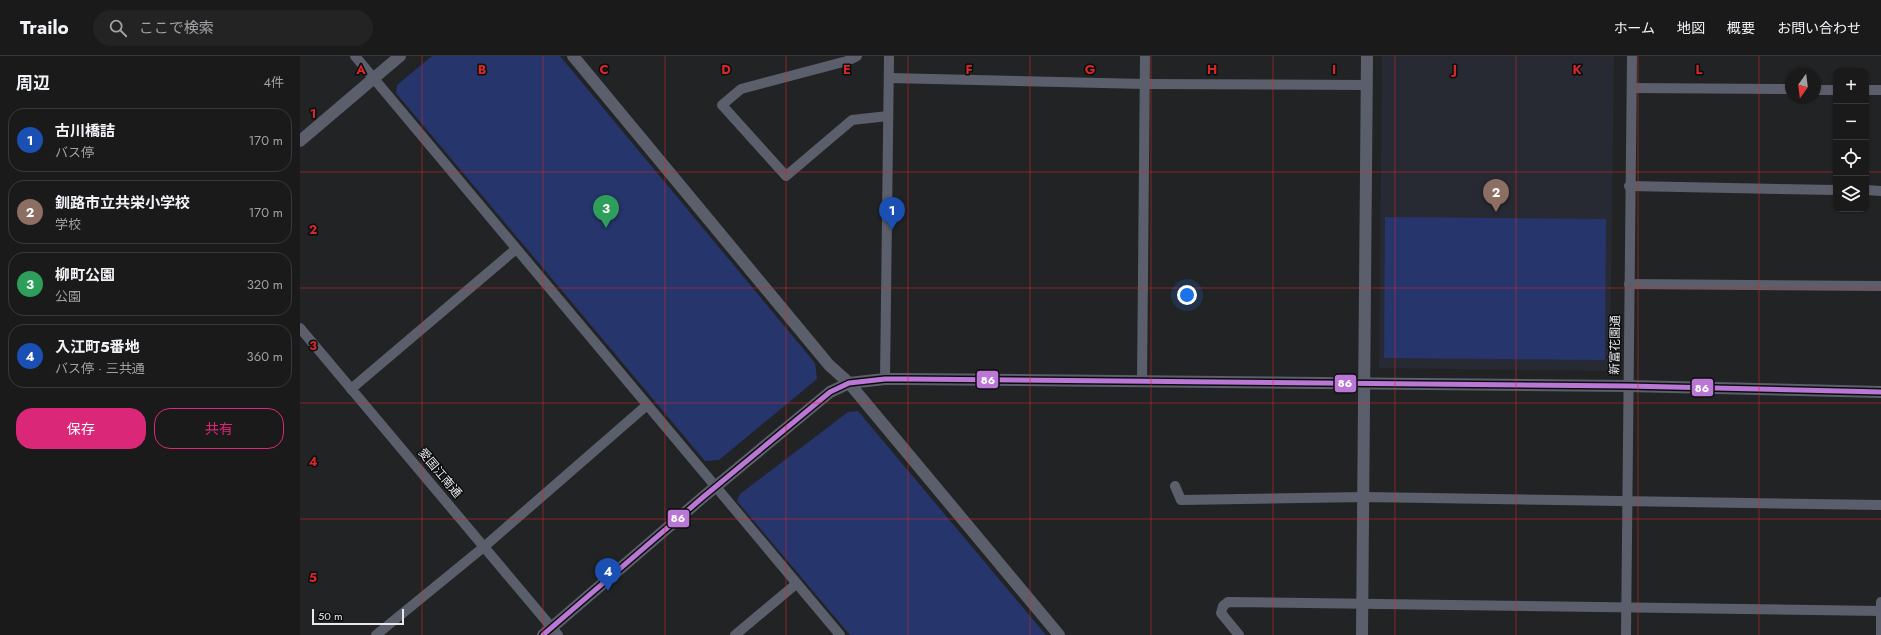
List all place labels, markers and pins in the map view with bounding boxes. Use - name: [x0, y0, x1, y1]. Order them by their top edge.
- pin: 2: [1483, 179, 1509, 212]
- pin: 3: [593, 195, 619, 228]
- pin: 1: [879, 197, 905, 230]
- pin: 4: [595, 558, 621, 591]

